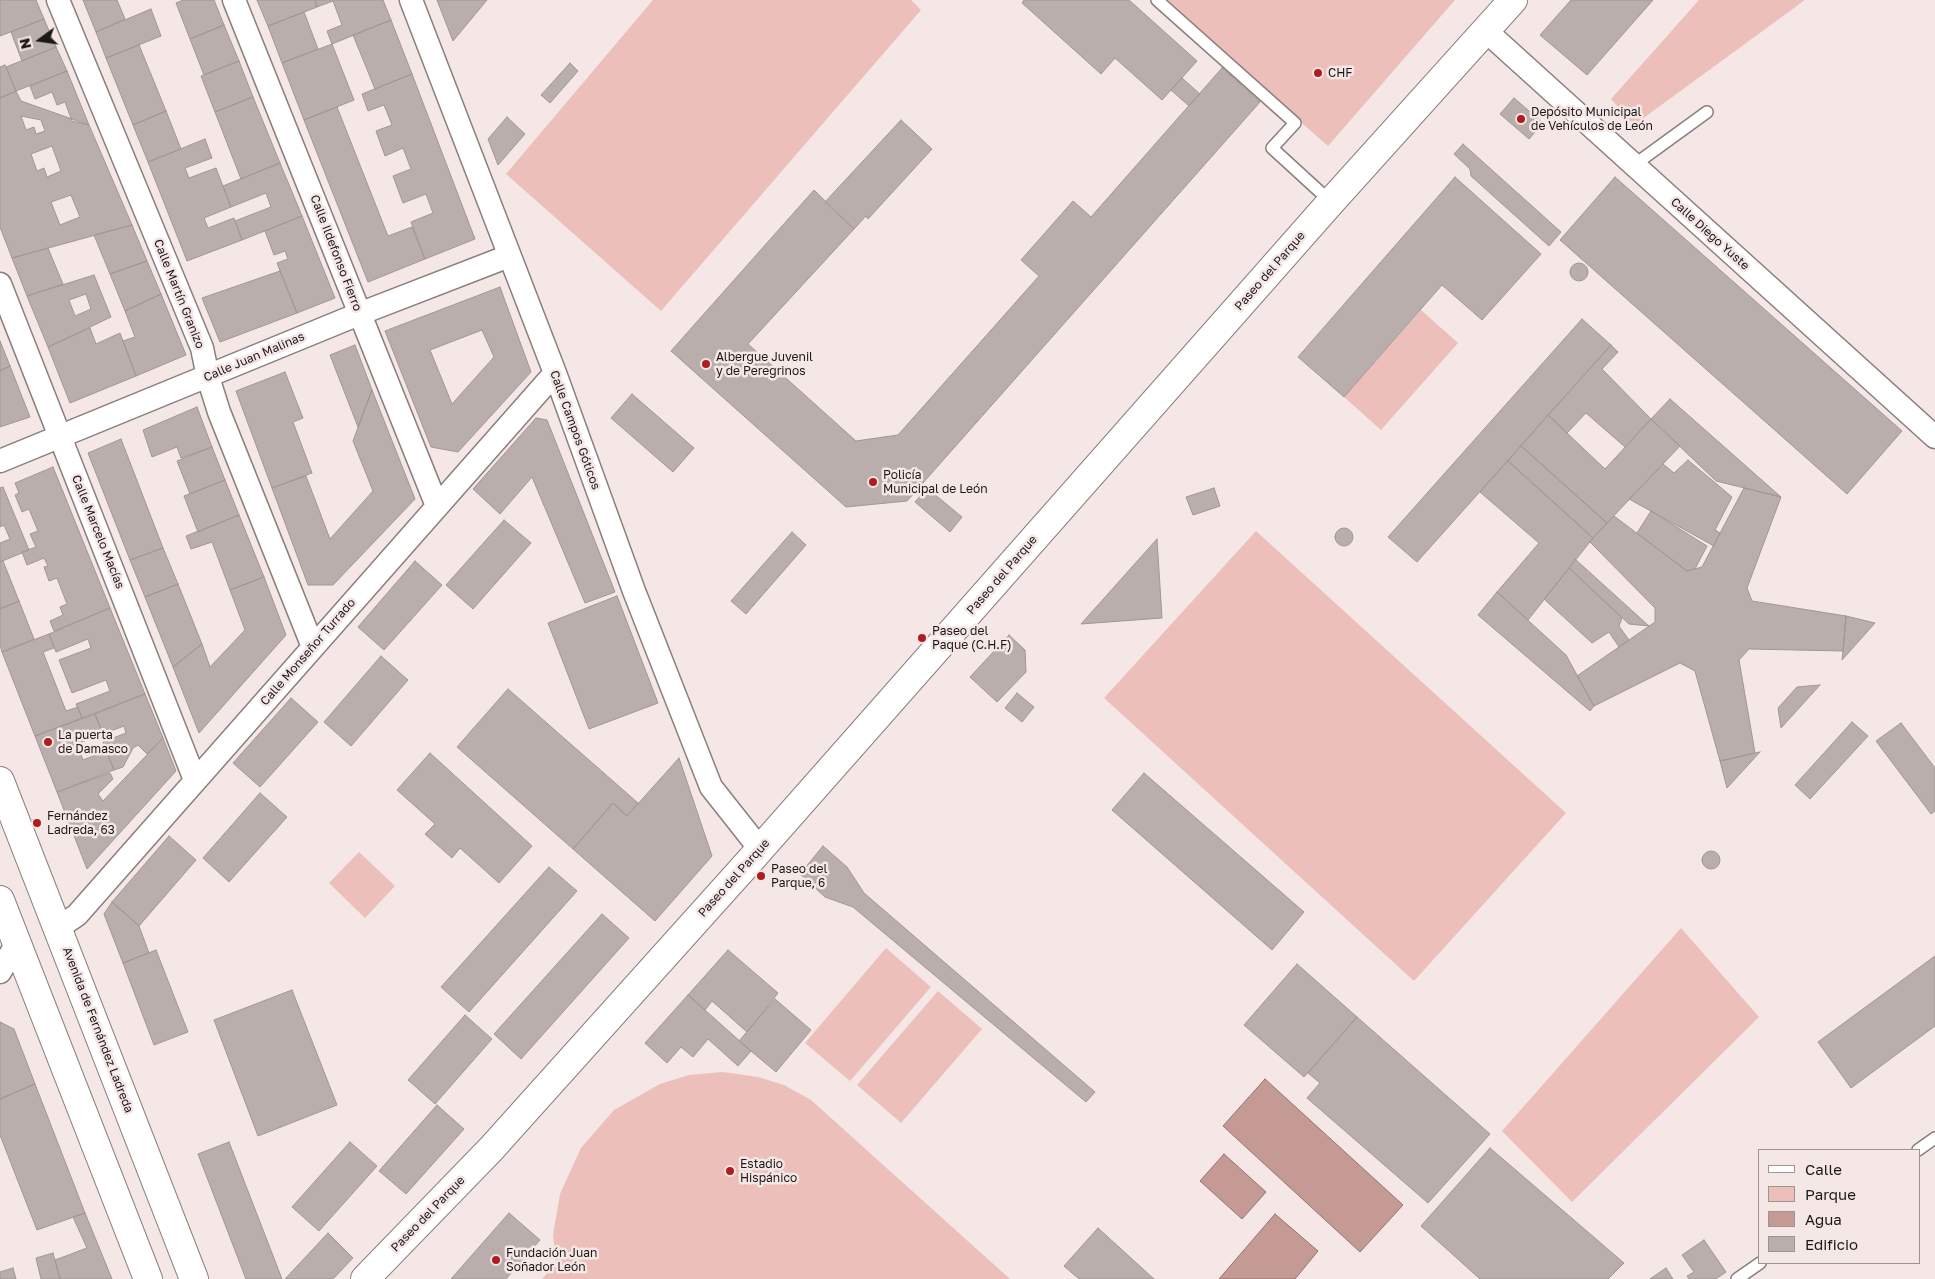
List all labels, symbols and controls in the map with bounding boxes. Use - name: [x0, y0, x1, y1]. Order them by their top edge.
- north arrow: [15, 15, 65, 65]
- text: N: [15, 37, 34, 51]
- place label: CHF: [1328, 66, 1352, 80]
- marker: CHF: [1312, 67, 1324, 79]
- place label: Depósito Municipal de Vehículos de León: [1531, 105, 1653, 133]
- marker: Depósito Municipal de Vehículos de León: [1515, 113, 1527, 125]
- street label: Calle Ildefonso Fierro: [307, 193, 365, 313]
- street label: Calle Diego Yuste: [1668, 195, 1752, 273]
- street label: Paseo del Parque: [1232, 229, 1308, 313]
- street label: Calle Martín Granizo: [150, 237, 208, 351]
- street label: Calle Juan Malinas: [201, 329, 307, 385]
- place label: Albergue Juvenil y de Peregrinos: [716, 350, 813, 378]
- marker: Albergue Juvenil y de Peregrinos: [700, 358, 712, 370]
- street label: Calle Campos Góticos: [547, 368, 603, 492]
- place label: Policía Municipal de León: [883, 468, 988, 496]
- street label: Calle Marcelo Macías: [69, 473, 127, 591]
- marker: Policía Municipal de León: [867, 476, 879, 488]
- street label: Paseo del Parque: [964, 533, 1040, 617]
- street label: Calle Monseñor Turrado: [258, 596, 358, 708]
- place label: Paseo del Paque (C.H.F): [932, 624, 1012, 652]
- marker: Paseo del Paque (C.H.F): [916, 632, 928, 644]
- place label: La puerta de Damasco: [58, 728, 128, 756]
- marker: La puerta de Damasco: [42, 736, 54, 748]
- place label: Fernández Ladreda, 63: [47, 809, 115, 837]
- marker: Fernández Ladreda, 63: [31, 817, 43, 829]
- street label: Paseo del Parque: [695, 836, 773, 920]
- place label: Paseo del Parque, 6: [771, 862, 827, 890]
- marker: Paseo del Parque, 6: [755, 870, 767, 882]
- street label: Avenida de Fernández Ladreda: [60, 945, 136, 1115]
- legend: [1758, 1149, 1920, 1264]
- place label: Estadio Hispánico: [740, 1157, 797, 1185]
- text: Calle: [1805, 1160, 1842, 1178]
- marker: Estadio Hispánico: [724, 1165, 736, 1177]
- street label: Paseo del Parque: [388, 1173, 468, 1255]
- text: Parque: [1805, 1185, 1856, 1203]
- text: Agua: [1805, 1210, 1842, 1228]
- text: Edificio: [1805, 1235, 1858, 1253]
- place label: Fundación Juan Soñador León: [506, 1246, 597, 1274]
- marker: Fundación Juan Soñador León: [490, 1254, 502, 1266]

